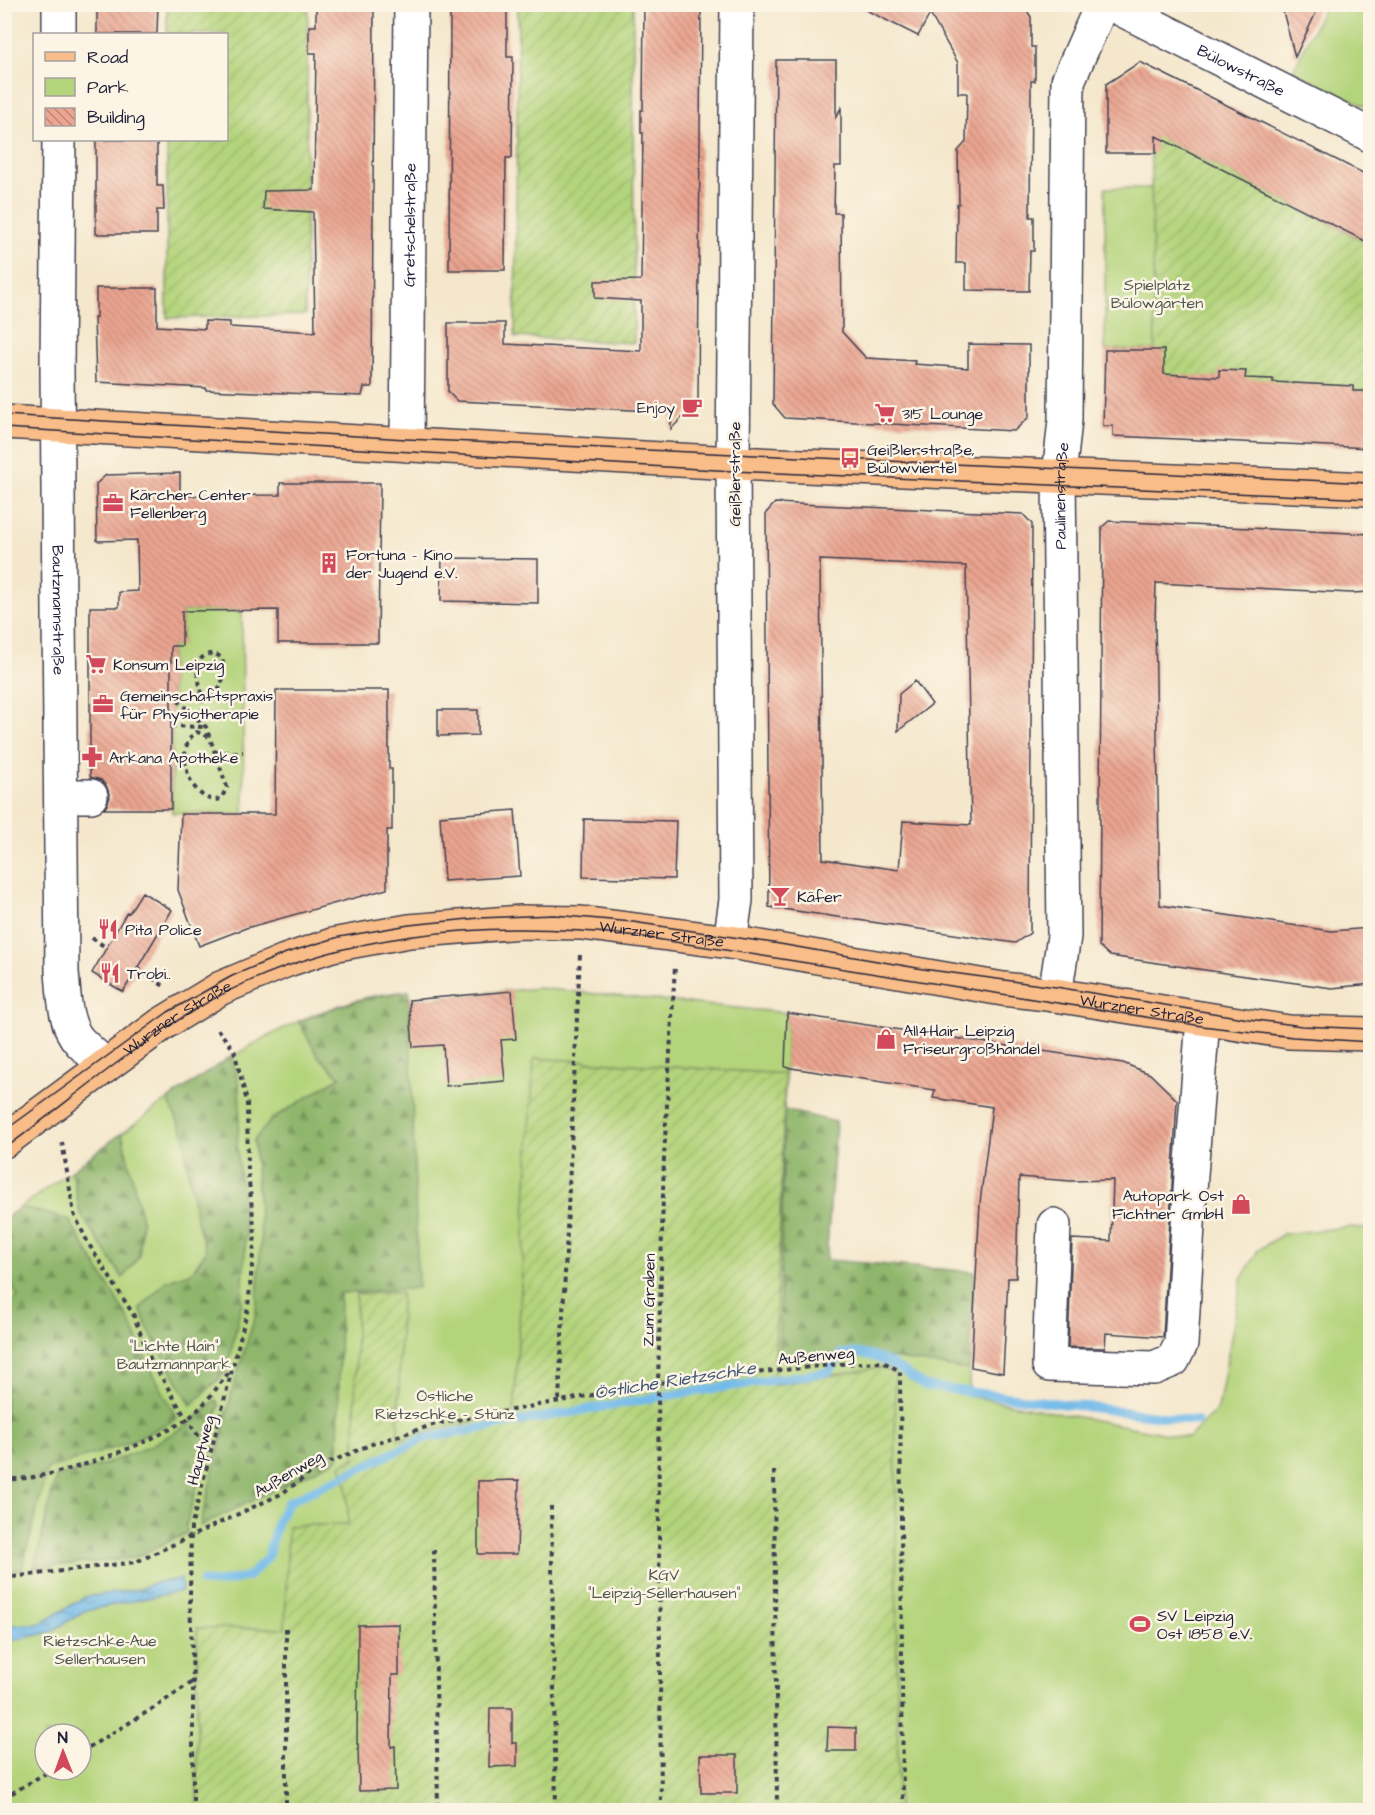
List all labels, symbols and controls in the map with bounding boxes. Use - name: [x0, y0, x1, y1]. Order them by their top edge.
- legend: [33, 33, 228, 141]
- street label: Bülowstraße: [1193, 39, 1289, 102]
- text: Road: [87, 45, 128, 70]
- text: Park: [87, 75, 129, 100]
- text: Building: [87, 105, 145, 131]
- street label: Gretschelstraße: [398, 163, 422, 287]
- park label: Spielplatz Bülowgärten: [1111, 274, 1203, 315]
- cafe icon: Enjoy: [680, 395, 704, 419]
- place label: Enjoy: [637, 397, 675, 420]
- supermarket icon: 315 Lounge: [873, 401, 897, 425]
- place label: 315 Lounge: [902, 403, 983, 426]
- street label: Geißlerstraße: [724, 421, 746, 527]
- place label: Geißlerstraße, Bülowviertel: [867, 439, 975, 479]
- street label: Paulinenstraße: [1049, 441, 1075, 550]
- bus stop icon: Geißlerstraße, Bülowviertel: [838, 446, 862, 470]
- place label: Kärcher Center Fellenberg: [130, 484, 251, 525]
- office icon: Kärcher Center Fellenberg: [101, 491, 125, 515]
- place label: Fortuna - Kino der Jugend e.V.: [346, 544, 457, 585]
- street label: Bautzmannstraße: [46, 545, 70, 675]
- building icon: Fortuna - Kino der Jugend e.V.: [317, 551, 341, 575]
- supermarket icon: Konsum Leipzig: [84, 652, 108, 676]
- place label: Konsum Leipzig: [113, 654, 224, 677]
- place label: Gemeinschaftspraxis für Physiotherapie: [120, 685, 273, 726]
- office icon: Gemeinschaftspraxis für Physiotherapie: [91, 692, 115, 716]
- pharmacy icon: Arkana Apotheke: [80, 745, 104, 769]
- place label: Arkana Apotheke: [109, 747, 239, 769]
- bar icon: Käfer: [768, 884, 792, 908]
- place label: Käfer: [797, 886, 842, 908]
- street label: Wurzner Straße: [598, 915, 726, 953]
- restaurant icon: Pita Police: [96, 917, 120, 941]
- place label: Pita Police: [125, 919, 202, 941]
- restaurant icon: Trobi..: [98, 961, 122, 985]
- place label: Trobi..: [127, 963, 171, 985]
- street label: Wurzner Straße: [119, 975, 235, 1061]
- street label: Wurzner Straße: [1078, 989, 1206, 1030]
- place label: All4Hair Leipzig Friseurgroßhandel: [903, 1020, 1040, 1061]
- shop icon: All4Hair Leipzig Friseurgroßhandel: [874, 1027, 898, 1051]
- place label: Autopark Ost Fichtner GmbH: [1112, 1185, 1225, 1225]
- shop icon: Autopark Ost Fichtner GmbH: [1229, 1192, 1253, 1216]
- street label: Zum Graben: [637, 1253, 661, 1347]
- park label: "Lichte Hain" Bautzmannpark: [117, 1335, 231, 1375]
- street label: Außenweg: [777, 1342, 855, 1371]
- water label: Östliche Rietzschke: [593, 1355, 759, 1406]
- park label: Östliche Rietzschke - Stünz: [375, 1385, 515, 1425]
- street label: Hauptweg: [182, 1413, 221, 1488]
- street label: Außenweg: [250, 1445, 328, 1503]
- park label: KGV "Leipzig-Sellerhausen": [588, 1564, 740, 1605]
- place label: SV Leipzig Ost 1858 e.V.: [1157, 1605, 1252, 1645]
- sports icon: SV Leipzig Ost 1858 e.V.: [1128, 1612, 1152, 1636]
- park label: Rietzschke-Aue Sellerhausen: [43, 1630, 157, 1670]
- north arrow: [33, 1722, 93, 1782]
- text: N: [58, 1727, 68, 1749]

